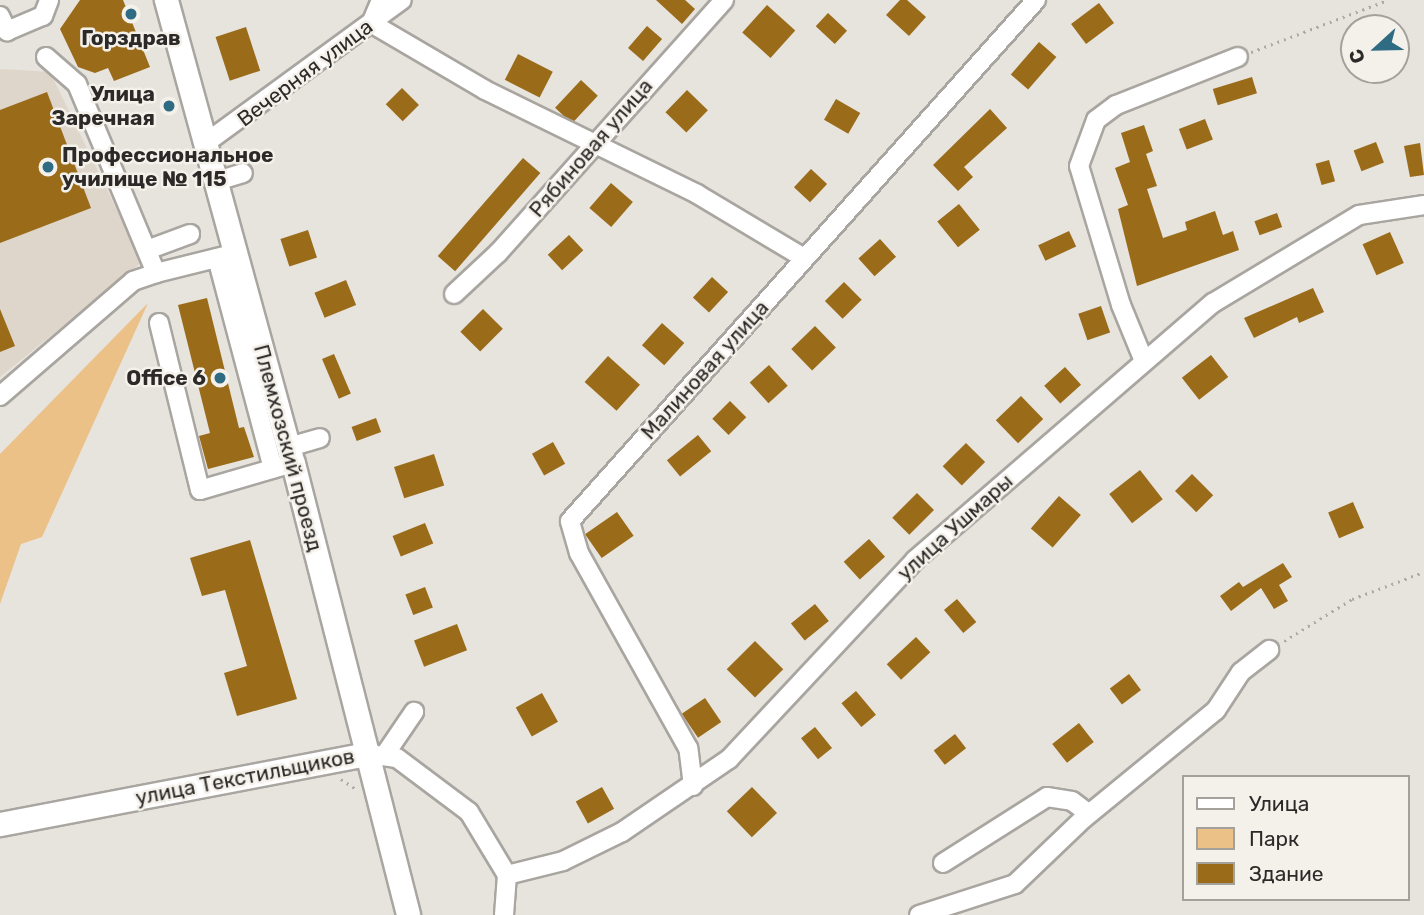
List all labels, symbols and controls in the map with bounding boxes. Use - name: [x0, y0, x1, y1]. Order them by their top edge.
- marker: Горздрав: [123, 6, 139, 22]
- street label: Вечерняя улица: [232, 14, 378, 132]
- north arrow: [1340, 14, 1410, 84]
- place label: Горздрав: [81, 25, 181, 51]
- text: С: [1344, 46, 1370, 67]
- street label: Рябиновая улица: [524, 74, 658, 222]
- place label: Улица Заречная: [52, 81, 155, 131]
- marker: Улица Заречная: [161, 98, 177, 114]
- place label: Профессиональное училище № 115: [62, 142, 274, 192]
- marker: Профессиональное училище № 115: [40, 159, 56, 175]
- street label: Малиновая улица: [636, 295, 774, 445]
- street label: Племхозский проезд: [248, 342, 328, 554]
- place label: Office 6: [126, 365, 206, 391]
- marker: Office 6: [212, 370, 228, 386]
- street label: улица Ушмары: [892, 468, 1018, 586]
- street label: улица Текстильщиков: [133, 743, 357, 811]
- legend: [1182, 775, 1410, 901]
- text: Улица: [1249, 791, 1309, 816]
- text: Парк: [1249, 826, 1299, 851]
- text: Здание: [1249, 861, 1324, 886]

